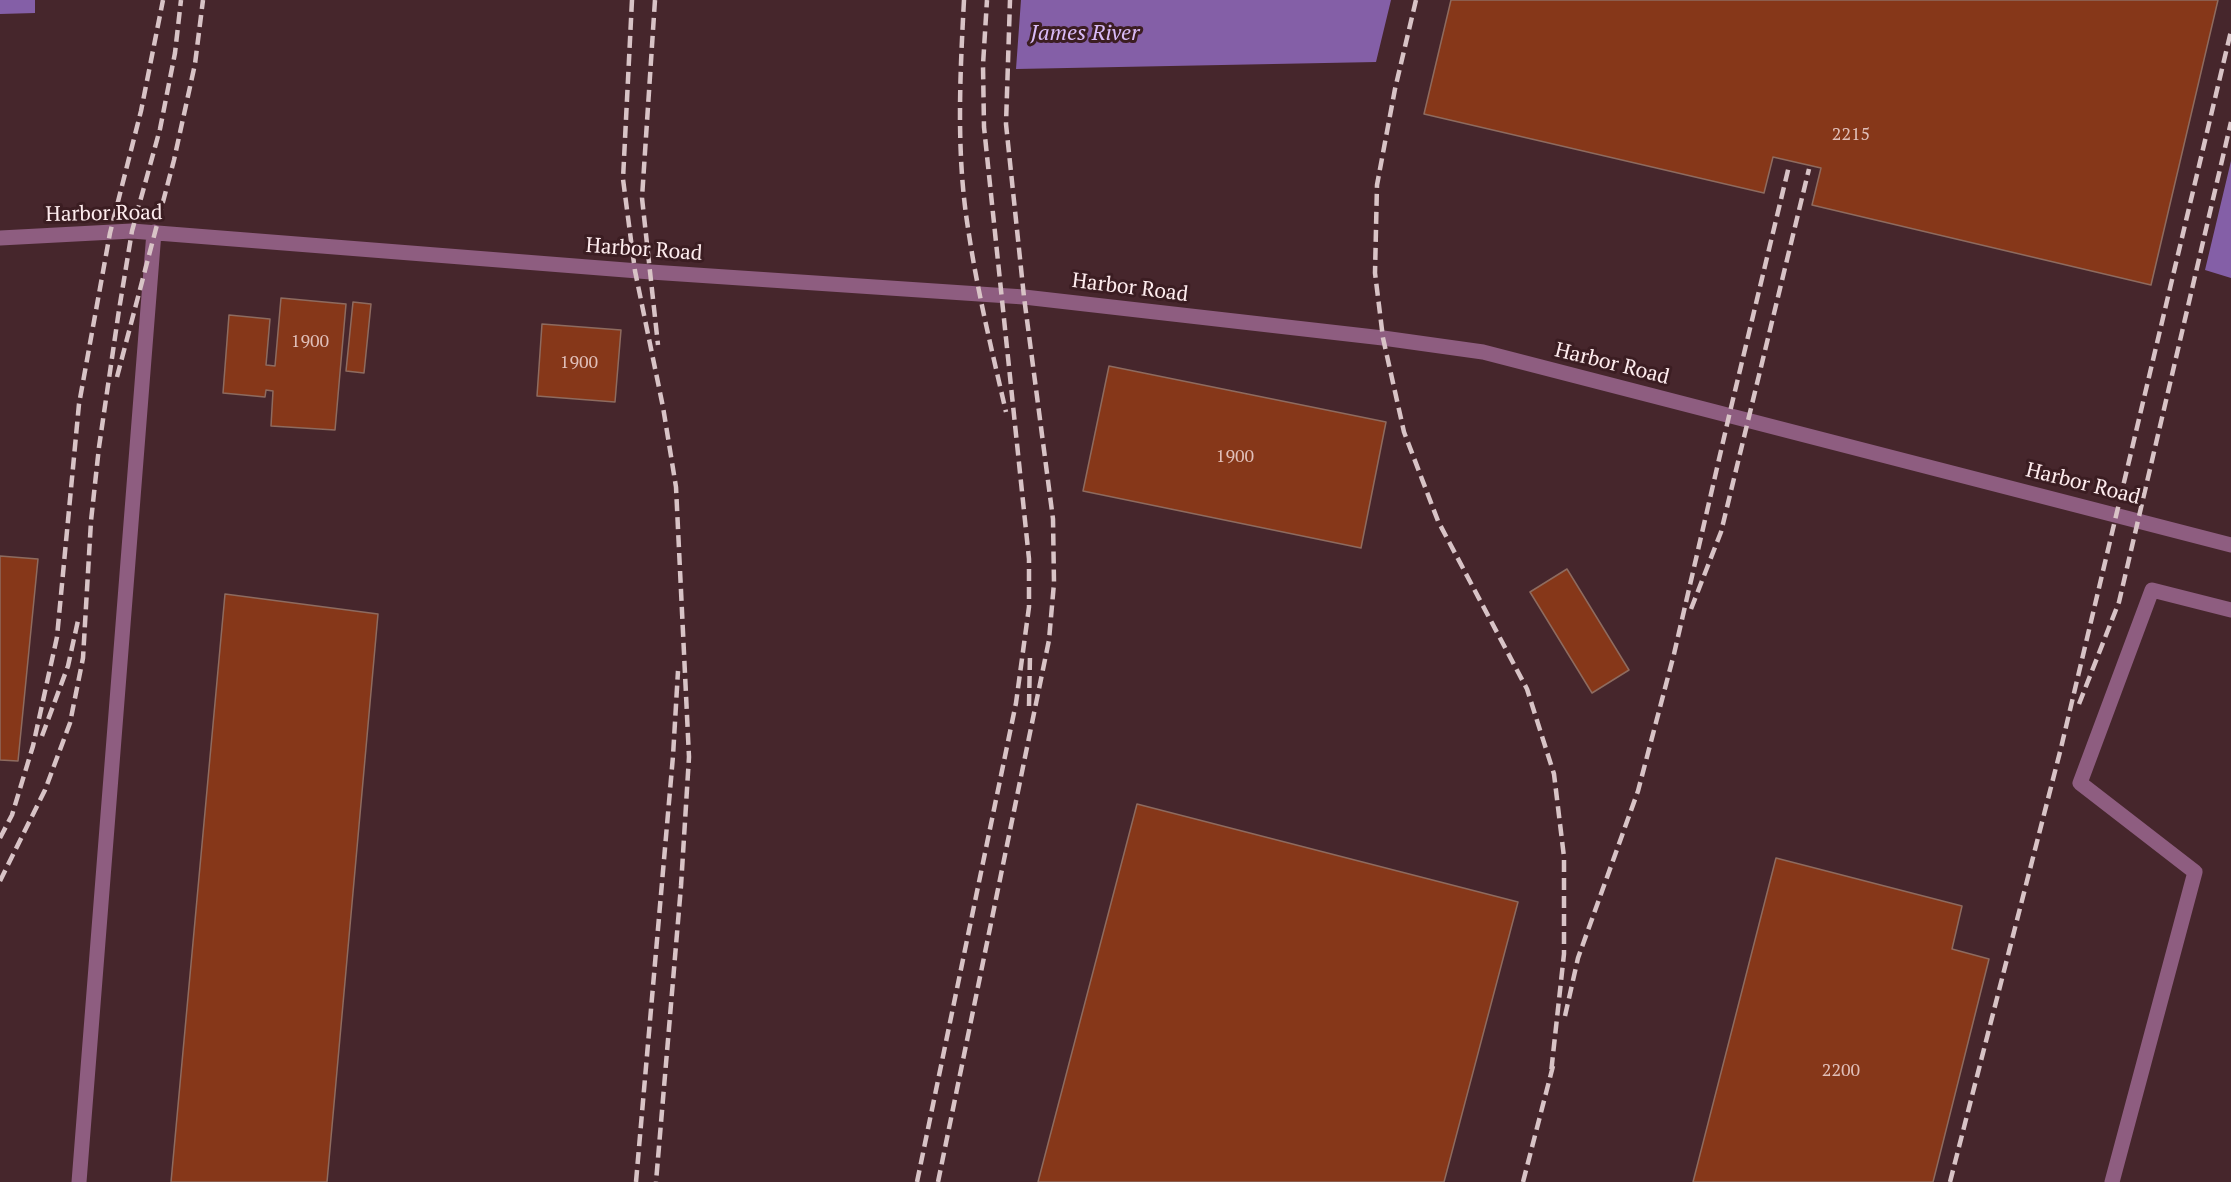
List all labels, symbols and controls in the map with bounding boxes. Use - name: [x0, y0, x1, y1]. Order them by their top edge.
- water label: James River: [1030, 21, 1140, 47]
- house number: 2215: [1832, 124, 1870, 146]
- street label: Harbor Road: [45, 200, 163, 228]
- street label: Harbor Road: [585, 233, 703, 267]
- street label: Harbor Road: [1070, 268, 1190, 308]
- house number: 1900: [291, 331, 329, 353]
- street label: Harbor Road: [1552, 338, 1672, 390]
- house number: 1900: [560, 352, 598, 374]
- house number: 1900: [1216, 446, 1254, 468]
- street label: Harbor Road: [2023, 458, 2143, 510]
- house number: 2200: [1822, 1060, 1860, 1082]

